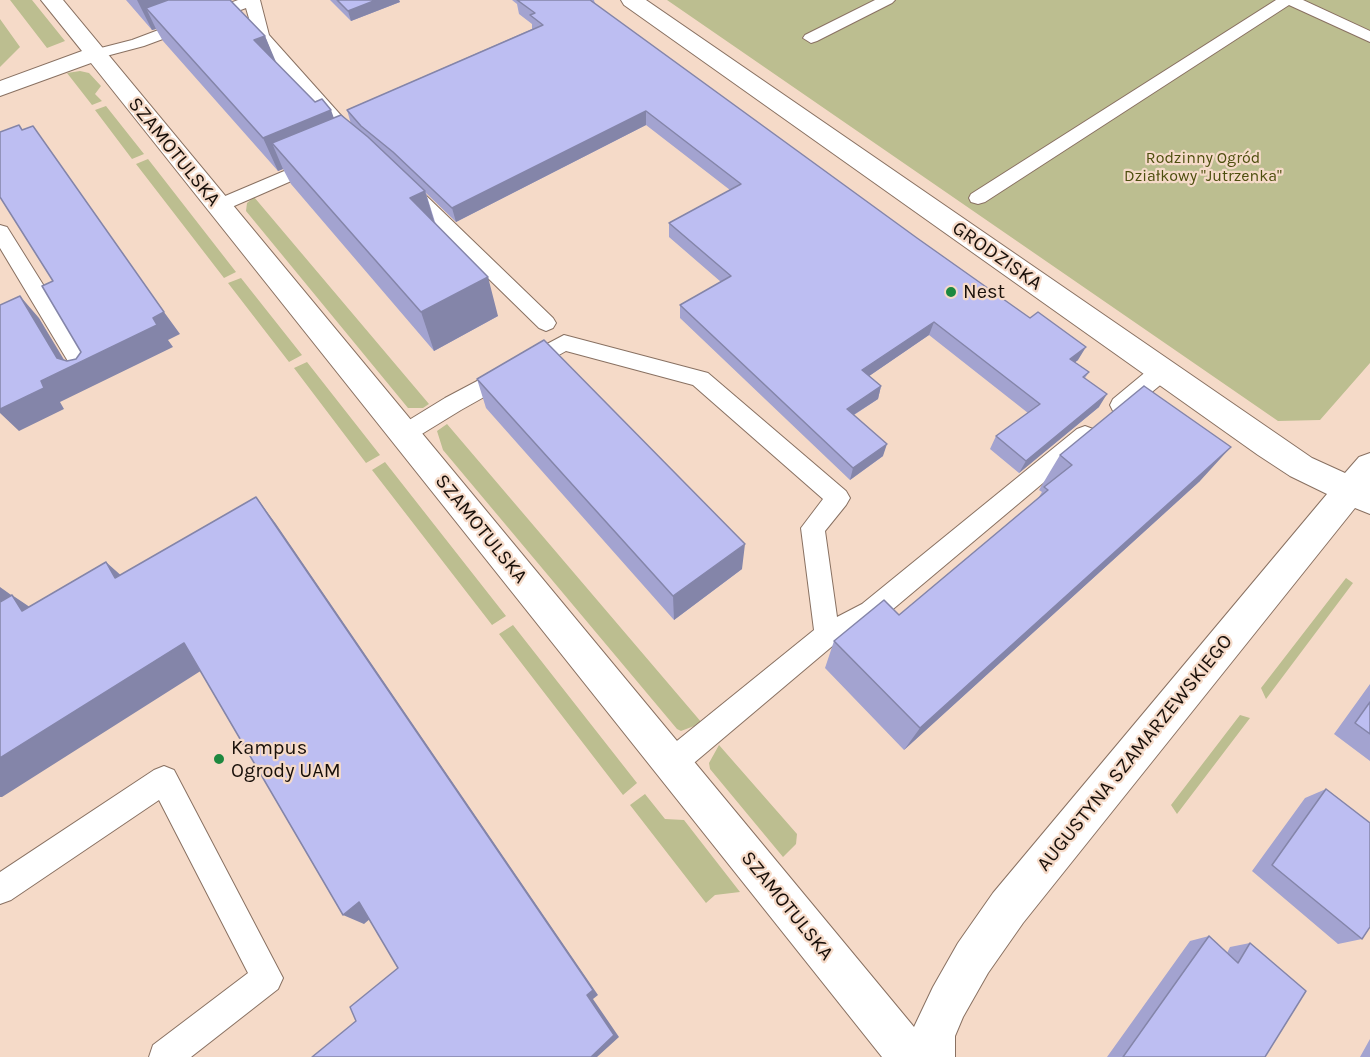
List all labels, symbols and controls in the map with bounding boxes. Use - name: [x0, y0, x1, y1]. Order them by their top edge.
- street label: SZAMOTULSKA: [123, 93, 225, 211]
- park label: Rodzinny Ogród Działkowy "Jutrzenka": [1124, 148, 1282, 186]
- street label: GRODZISKA: [947, 216, 1047, 296]
- place label: Nest: [963, 280, 1005, 304]
- marker: Nest: [944, 285, 958, 299]
- street label: SZAMOTULSKA: [430, 470, 532, 588]
- street label: AUGUSTYNA SZAMARZEWSKIEGO: [1032, 630, 1238, 876]
- place label: Kampus Ogrody UAM: [231, 736, 341, 783]
- marker: Kampus Ogrody UAM: [212, 752, 226, 766]
- street label: SZAMOTULSKA: [736, 847, 838, 965]

